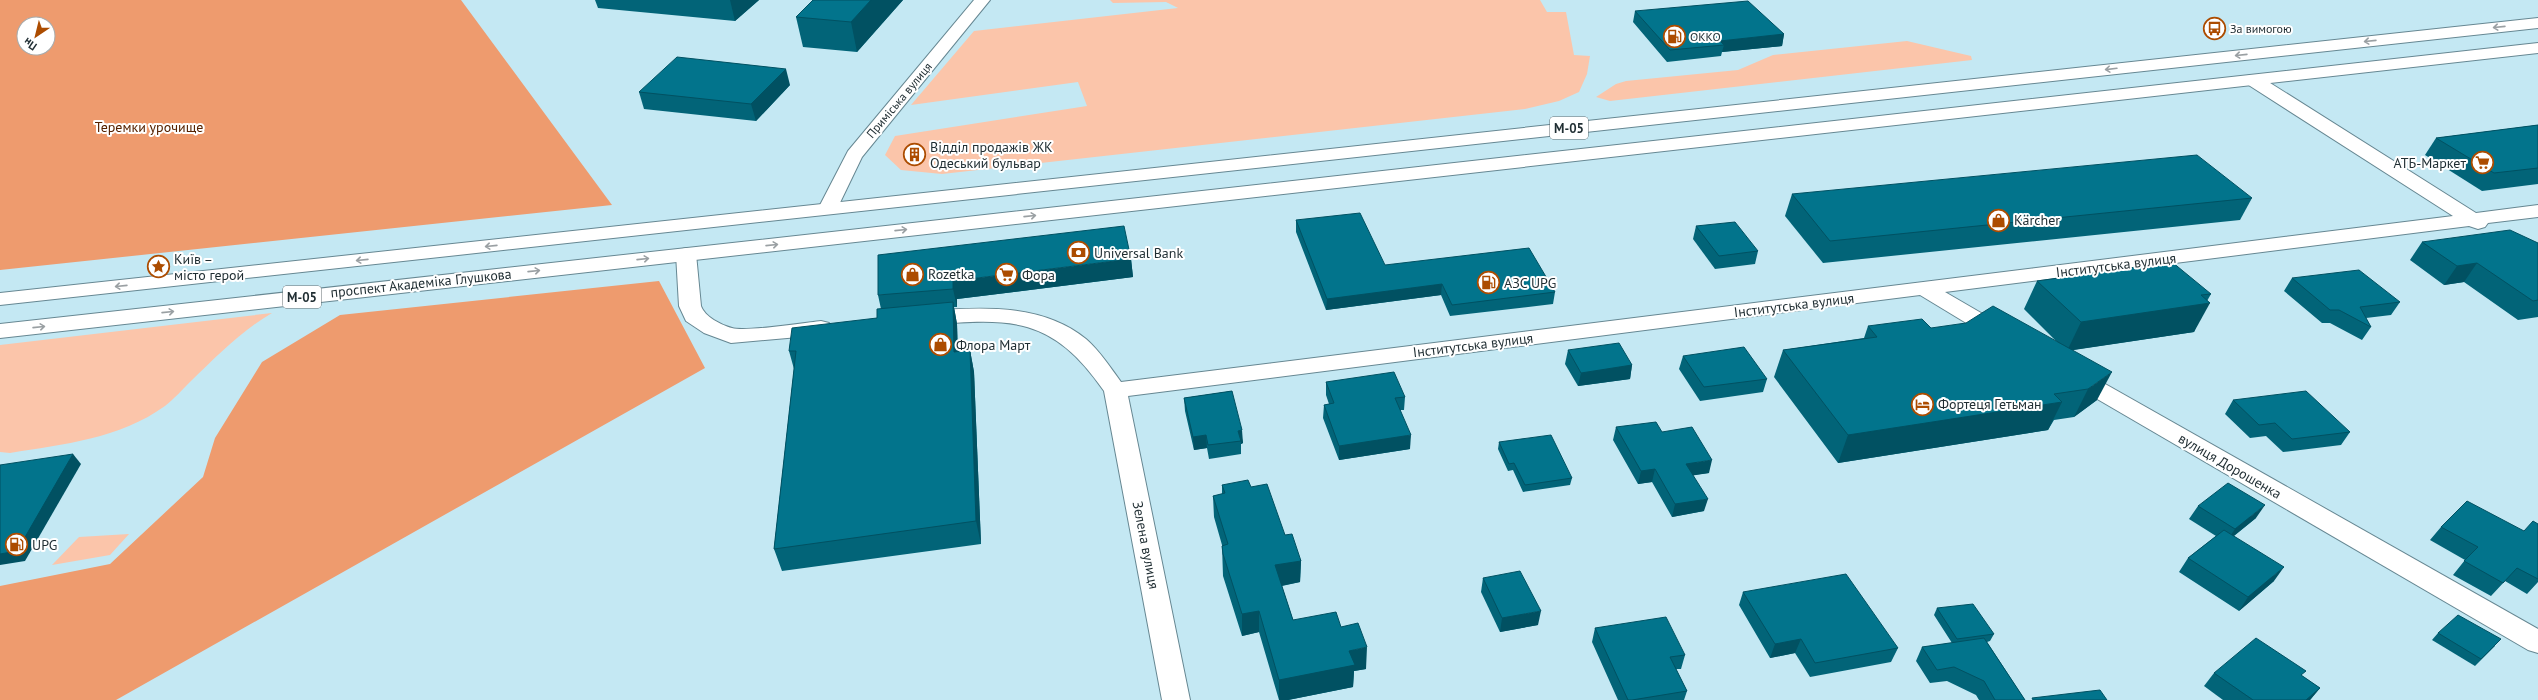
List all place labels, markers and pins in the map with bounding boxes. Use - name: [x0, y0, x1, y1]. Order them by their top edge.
- bus stop icon: За вимогою: [2202, 15, 2228, 41]
- place label: За вимогою: [2230, 21, 2292, 36]
- fuel station icon: ОККО: [1661, 23, 1687, 49]
- place label: ОККО: [1690, 29, 1721, 44]
- place label: Відділ продажів ЖК Одеський бульвар: [930, 138, 1053, 172]
- building icon: Відділ продажів ЖК Одеський бульвар: [901, 142, 927, 168]
- supermarket icon: АТБ-Маркет: [2469, 150, 2495, 176]
- place label: АТБ-Маркет: [2393, 154, 2466, 172]
- shop icon: Kärcher: [1986, 207, 2012, 233]
- place label: Kärcher: [2014, 211, 2060, 229]
- bank icon: Universal Bank: [1065, 240, 1091, 266]
- place label: Universal Bank: [1094, 244, 1183, 262]
- place label: Київ – місто герой: [174, 250, 244, 284]
- place icon: Київ – місто герой: [145, 254, 171, 280]
- shop icon: Rozetka: [900, 261, 926, 287]
- supermarket icon: Фора: [994, 262, 1020, 288]
- place label: Rozetka: [928, 265, 975, 283]
- place label: Фора: [1022, 266, 1055, 284]
- fuel station icon: АЗС UPG: [1475, 270, 1501, 296]
- place label: АЗС UPG: [1504, 274, 1556, 292]
- shop icon: Флора Март: [927, 332, 953, 358]
- place label: Флора Март: [956, 336, 1031, 354]
- hotel icon: Фортеця Гетьман: [1910, 391, 1936, 417]
- place label: Фортеця Гетьман: [1938, 395, 2042, 413]
- fuel station icon: UPG: [4, 532, 30, 558]
- place label: UPG: [32, 536, 57, 554]

